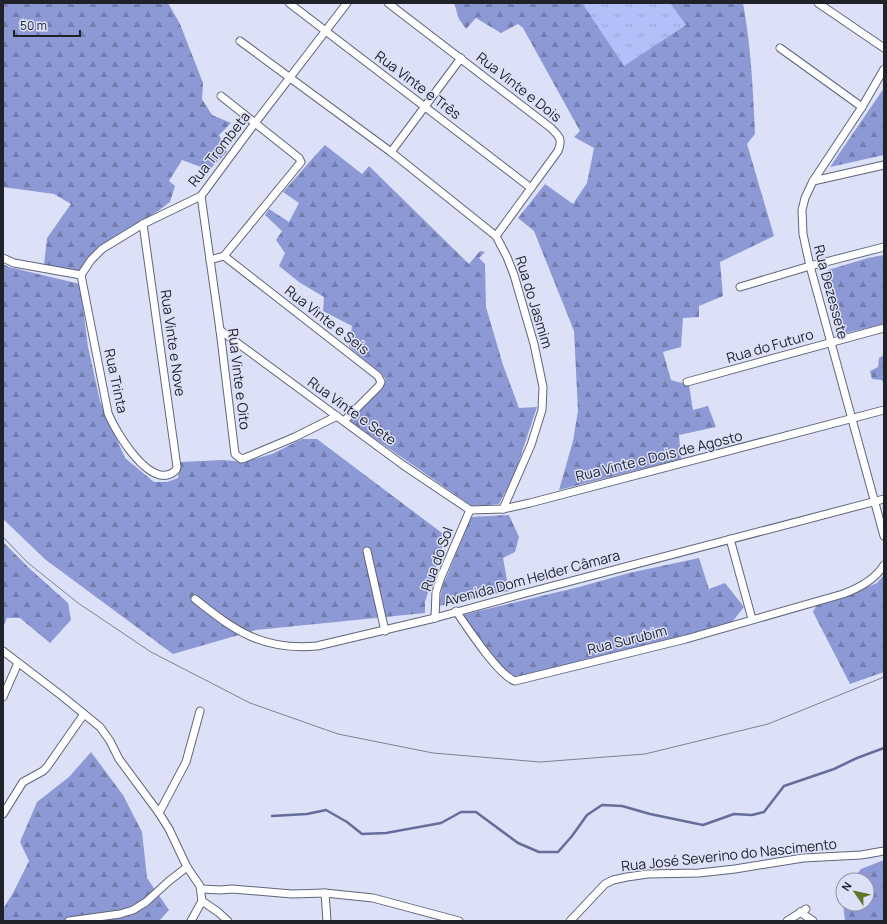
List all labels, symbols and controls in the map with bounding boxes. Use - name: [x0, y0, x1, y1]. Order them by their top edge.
- scale bar: [14, 12, 80, 38]
- text: 50 m: [20, 17, 47, 34]
- street label: Rua Vinte e Três: [371, 46, 465, 123]
- street label: Rua Vinte e Dois: [473, 47, 566, 126]
- street label: Rua Trombeta: [183, 107, 254, 190]
- street label: Rua Dezessete: [810, 243, 853, 341]
- street label: Rua do Jasmim: [511, 253, 558, 351]
- street label: Rua Vinte e Seis: [281, 281, 373, 359]
- street label: Rua Vinte e Nove: [157, 288, 190, 397]
- street label: Rua do Futuro: [724, 324, 816, 367]
- street label: Rua Vinte e Oito: [224, 327, 255, 431]
- street label: Rua Trinta: [100, 347, 133, 415]
- street label: Rua Vinte e Sete: [304, 372, 400, 449]
- street label: Rua Vinte e Dois de Agosto: [573, 426, 744, 485]
- street label: Rua do Sol: [416, 524, 457, 594]
- street label: Avenida Dom Helder Câmara: [442, 545, 622, 610]
- street label: Rua Surubim: [585, 620, 669, 659]
- street label: Rua José Severino do Nascimento: [620, 834, 838, 875]
- north arrow: [835, 872, 875, 912]
- text: N: [838, 879, 855, 894]

